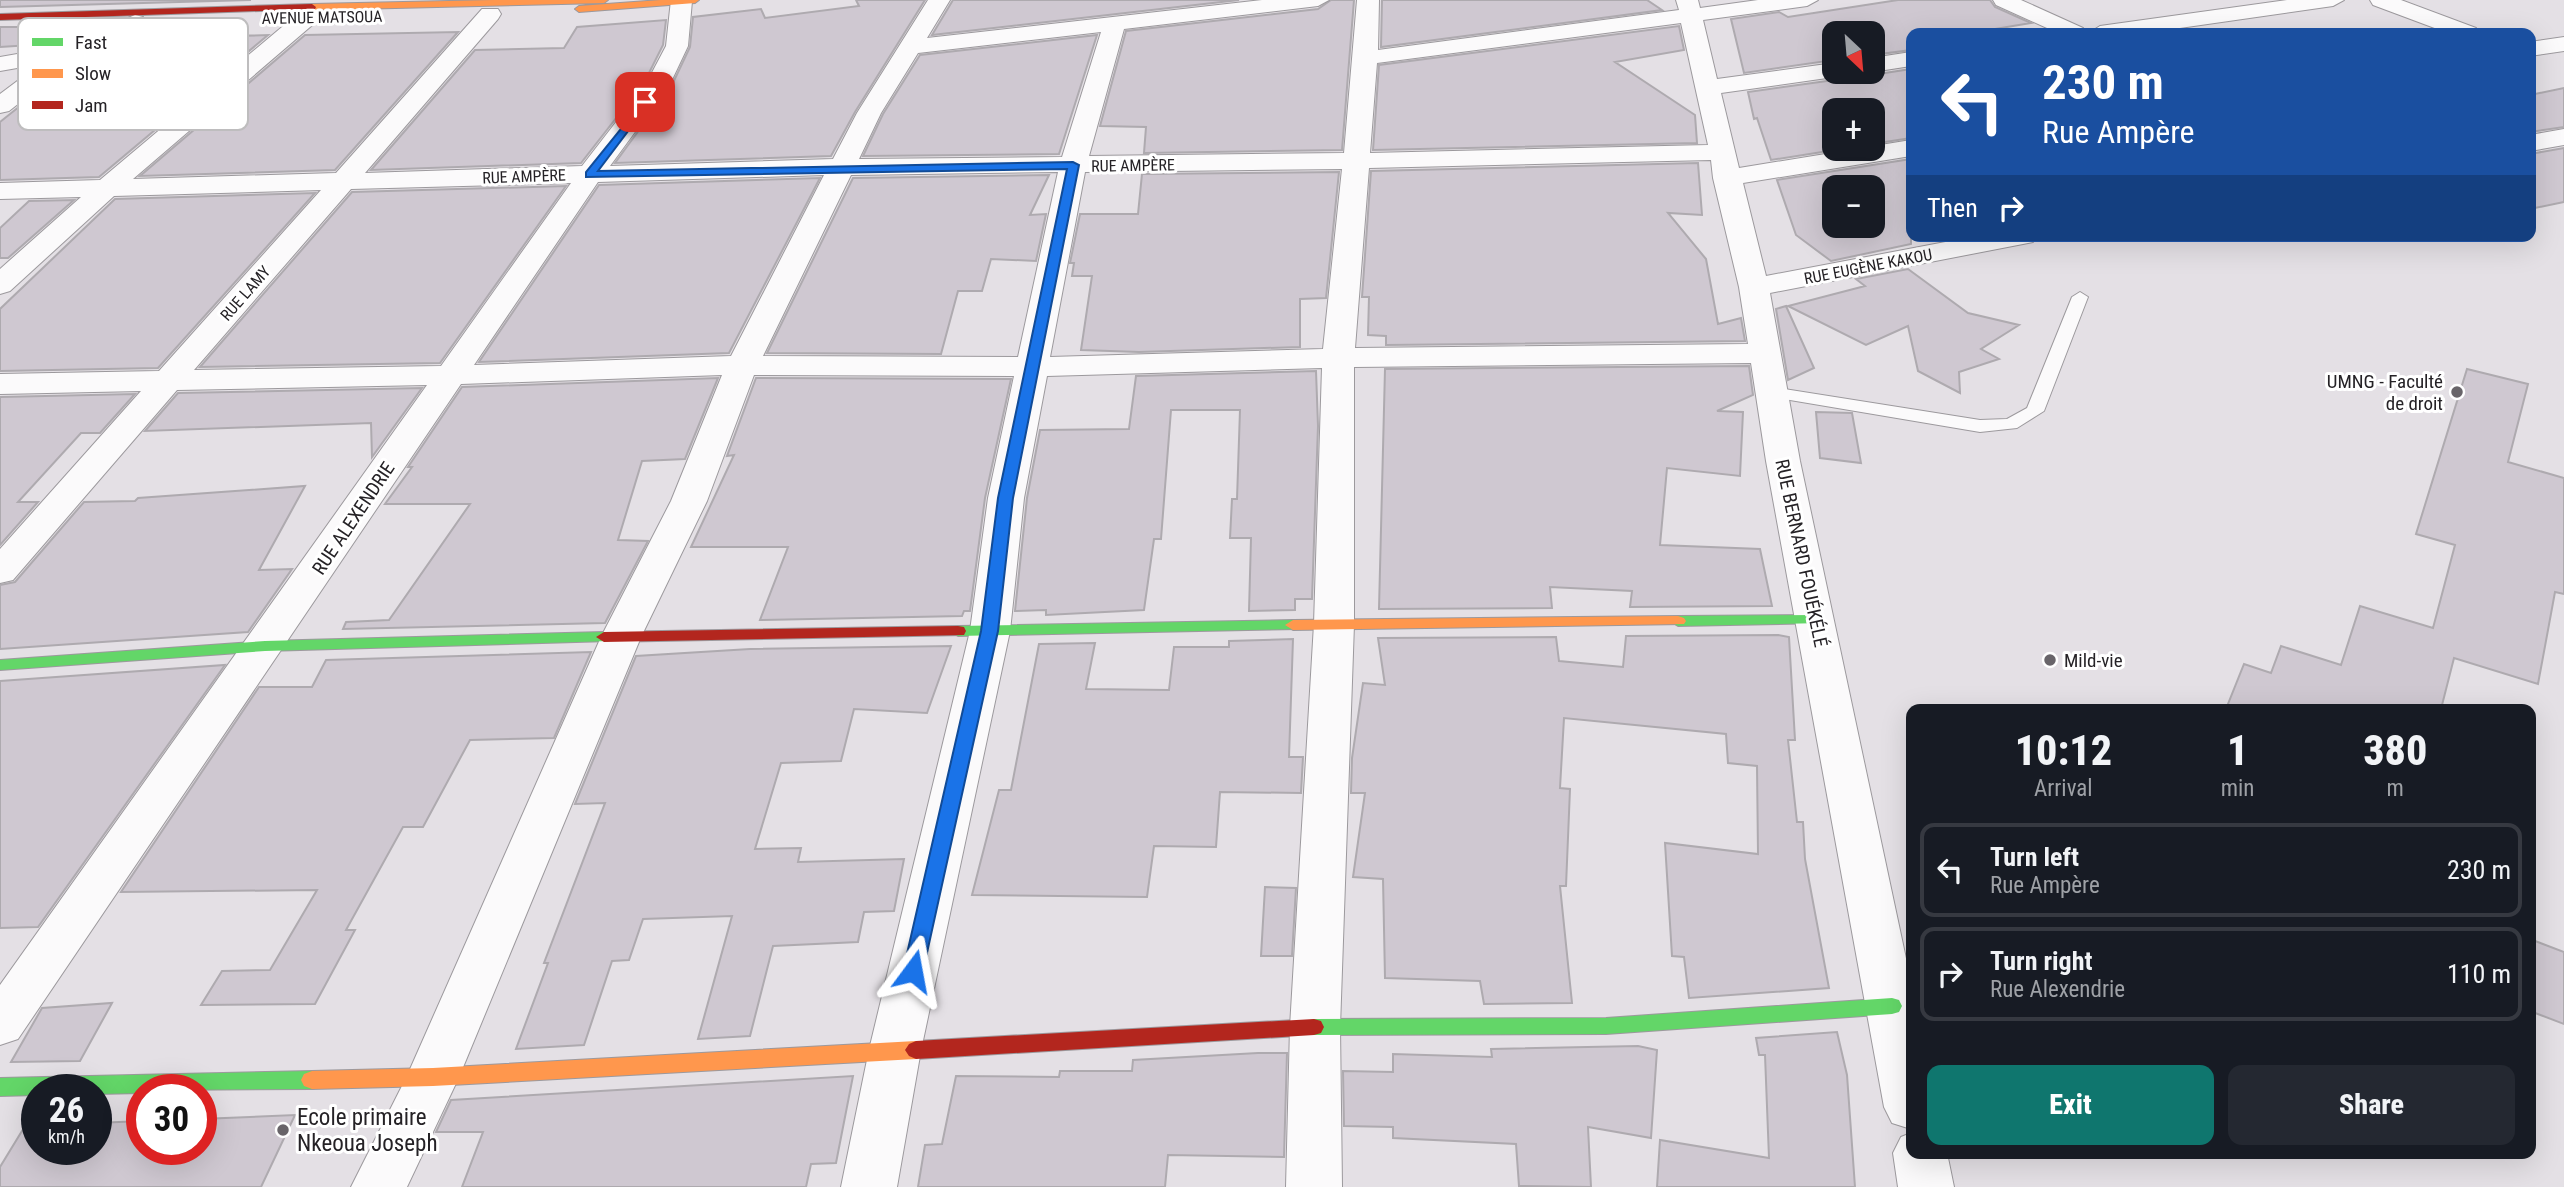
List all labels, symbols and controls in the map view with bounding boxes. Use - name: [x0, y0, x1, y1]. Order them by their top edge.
- street label: AVENUE MATSOUA: [262, 7, 382, 28]
- legend: [18, 18, 248, 130]
- north arrow: [1822, 21, 1885, 84]
- map controls: [1822, 21, 1885, 238]
- text: Fast: [75, 31, 107, 54]
- text: 230 m: [2042, 54, 2164, 111]
- icon: left: [1927, 56, 2018, 147]
- text: Slow: [75, 62, 111, 85]
- pin: [615, 72, 675, 132]
- icon: arrive: [626, 83, 664, 121]
- text: Jam: [75, 94, 108, 117]
- button: +: [1822, 98, 1885, 161]
- text: Rue Ampère: [2042, 113, 2195, 151]
- street label: RUE AMPÈRE: [1091, 155, 1175, 176]
- street label: RUE AMPÈRE: [482, 166, 566, 187]
- button: −: [1822, 175, 1885, 238]
- icon: right: [1992, 189, 2030, 227]
- text: Then: [1927, 193, 1978, 223]
- street label: RUE EUGÈNE KAKOU: [1802, 245, 1934, 288]
- street label: RUE LAMY: [216, 262, 275, 325]
- place label: UMNG - Faculté de droit: [2327, 370, 2443, 415]
- marker: UMNG - Faculté de droit: [2449, 384, 2465, 400]
- street label: RUE BERNARD FOUÉKÉLÉ: [1770, 457, 1833, 649]
- street label: RUE ALEXENDRIE: [307, 458, 400, 579]
- place label: Mild-vie: [2064, 649, 2123, 672]
- marker: Mild-vie: [2042, 652, 2058, 668]
- text: 10:12: [2015, 726, 2112, 775]
- text: 1: [2227, 726, 2248, 775]
- text: 380: [2363, 726, 2427, 775]
- text: Arrival: [2034, 775, 2093, 802]
- text: min: [2221, 775, 2254, 802]
- text: m: [2387, 775, 2404, 802]
- text: Turn left: [1990, 842, 2079, 872]
- icon: left: [1931, 851, 1969, 889]
- text: 230 m: [2447, 855, 2511, 885]
- text: Rue Ampère: [1990, 872, 2100, 899]
- position arrow: [876, 934, 950, 1008]
- text: Turn right: [1990, 946, 2092, 976]
- icon: right: [1931, 955, 1969, 993]
- text: 110 m: [2447, 959, 2511, 989]
- text: Rue Alexendrie: [1990, 976, 2125, 1003]
- button: Exit: [1927, 1065, 2214, 1145]
- button: Share: [2228, 1065, 2515, 1145]
- speed limit sign: 30: [126, 1074, 217, 1165]
- text: 26: [49, 1090, 84, 1131]
- place label: Ecole primaire Nkeoua Joseph: [297, 1104, 438, 1157]
- marker: Ecole primaire Nkeoua Joseph: [275, 1122, 291, 1138]
- text: km/h: [48, 1126, 85, 1147]

